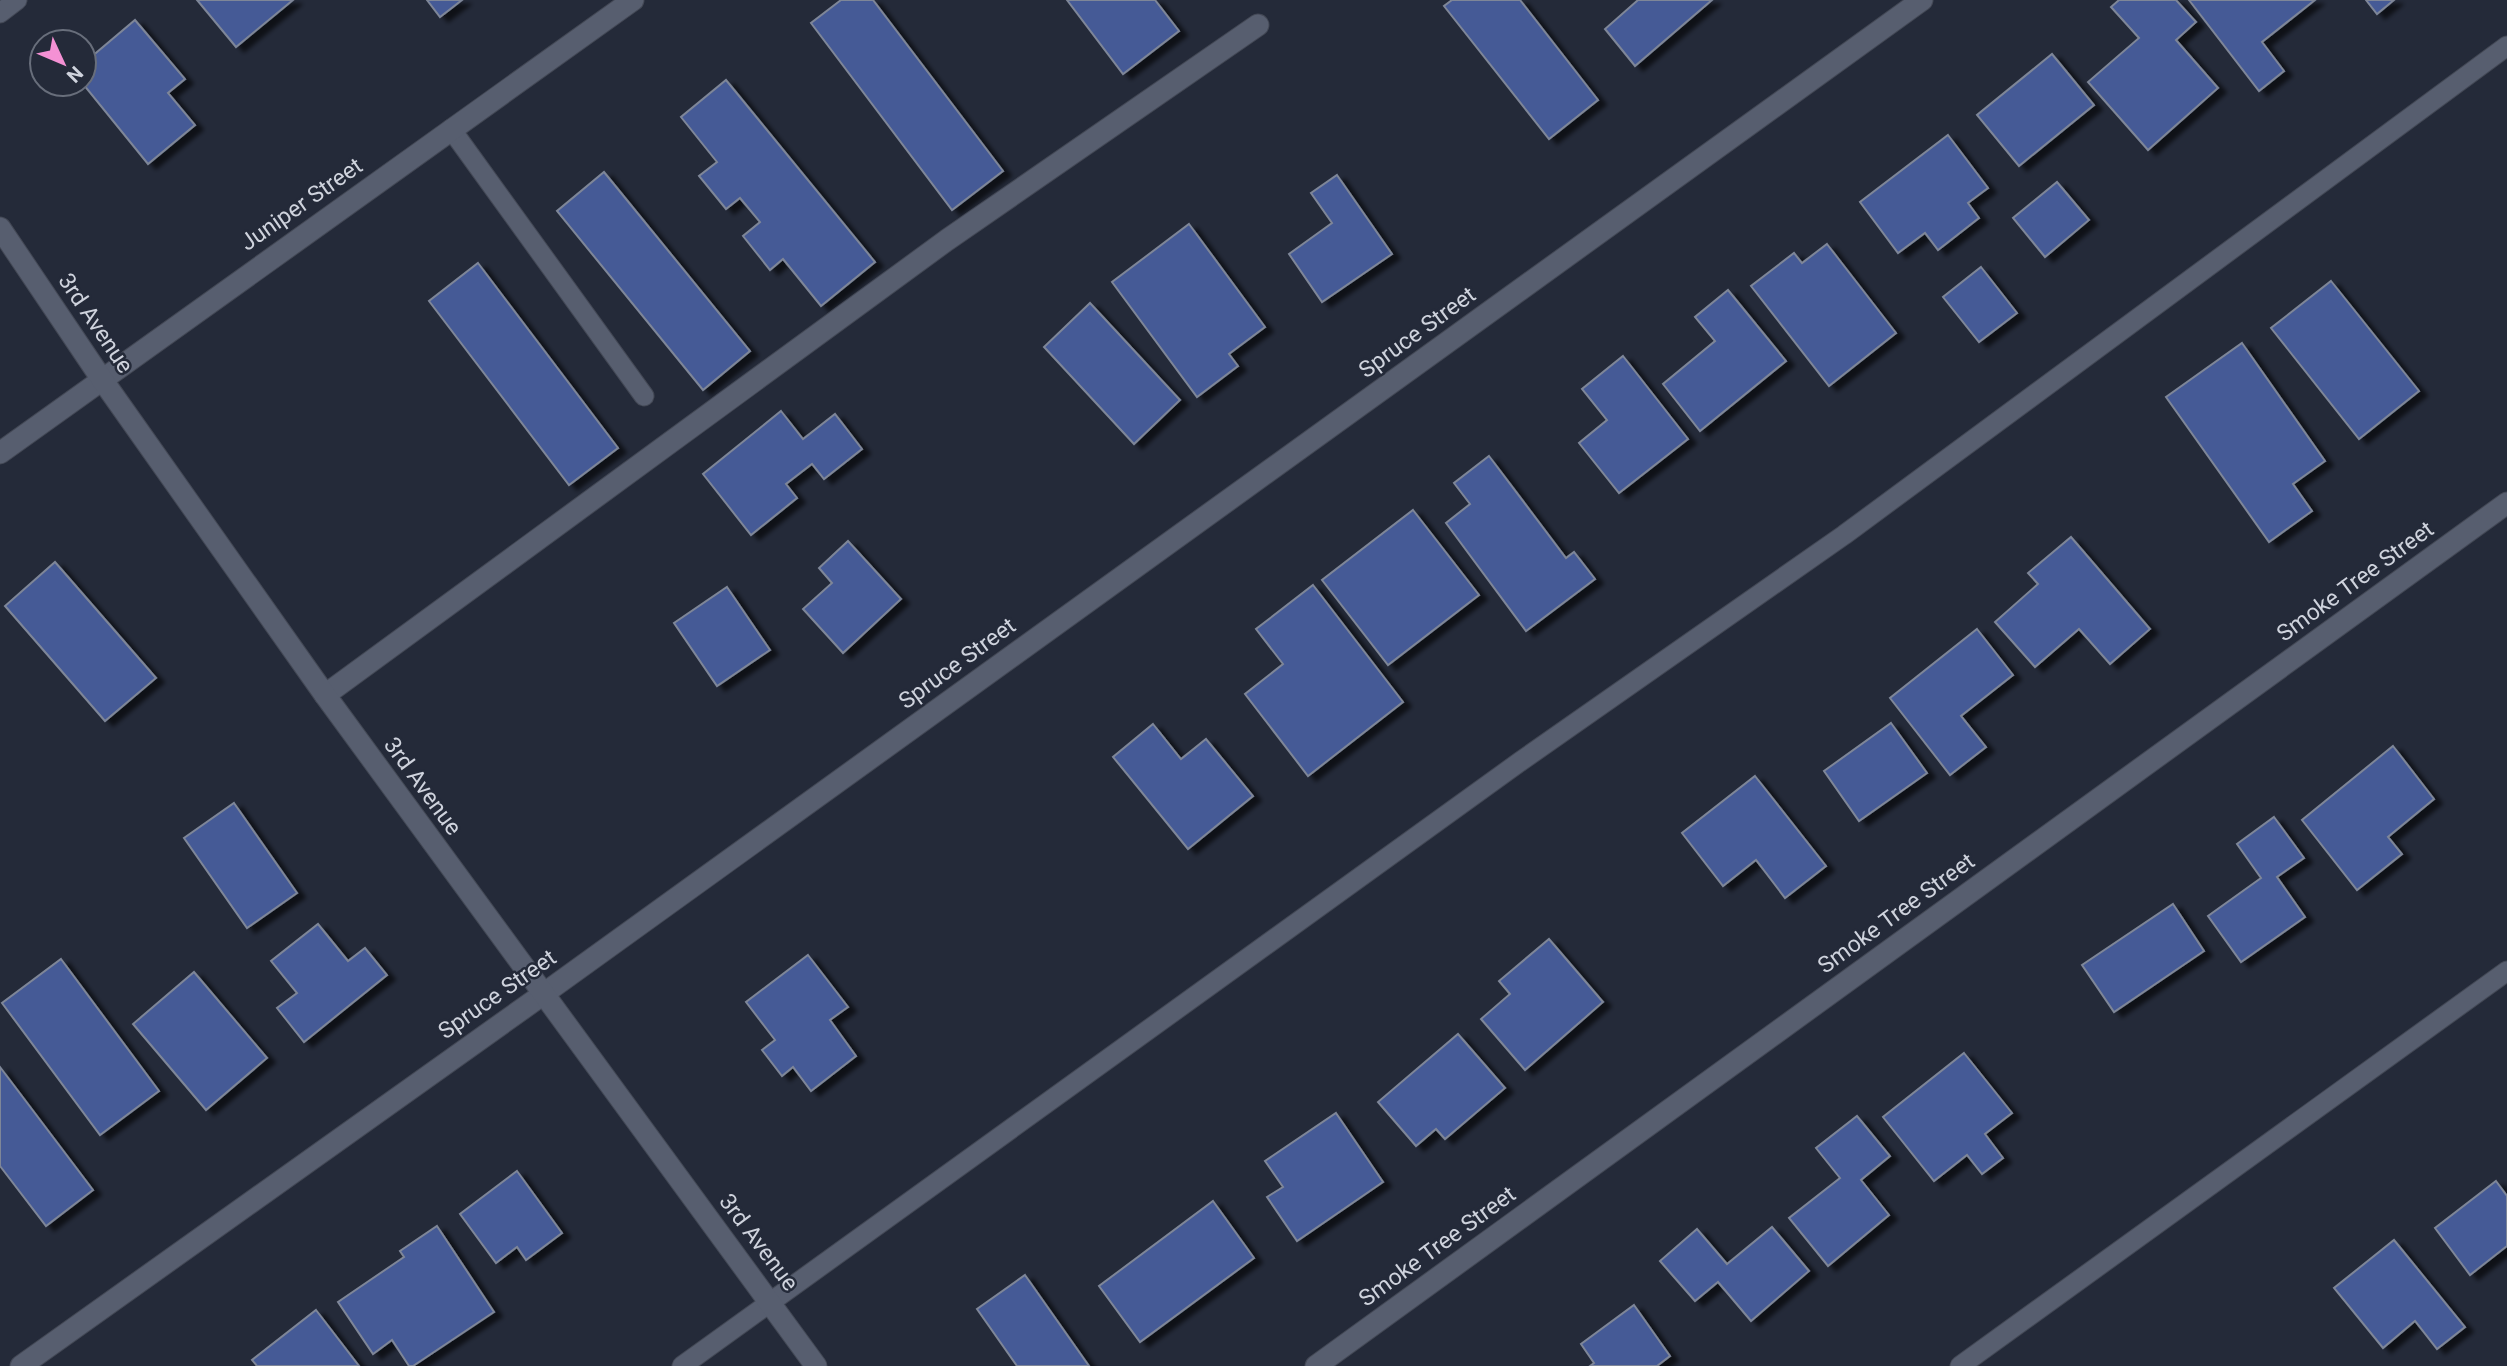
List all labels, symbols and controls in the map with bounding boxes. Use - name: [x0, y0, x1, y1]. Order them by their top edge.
- north arrow: [28, 28, 98, 98]
- text: N: [62, 62, 88, 87]
- street label: Juniper Street: [235, 152, 368, 256]
- street label: 3rd Avenue: [52, 268, 139, 378]
- street label: Spruce Street: [1354, 281, 1481, 384]
- street label: Smoke Tree Street: [2272, 516, 2439, 647]
- street label: Spruce Street: [894, 612, 1021, 715]
- street label: 3rd Avenue: [378, 732, 467, 841]
- street label: Smoke Tree Street: [1813, 848, 1980, 979]
- street label: Spruce Street: [433, 944, 561, 1045]
- street label: Smoke Tree Street: [1354, 1181, 1521, 1312]
- street label: 3rd Avenue: [713, 1188, 804, 1296]

